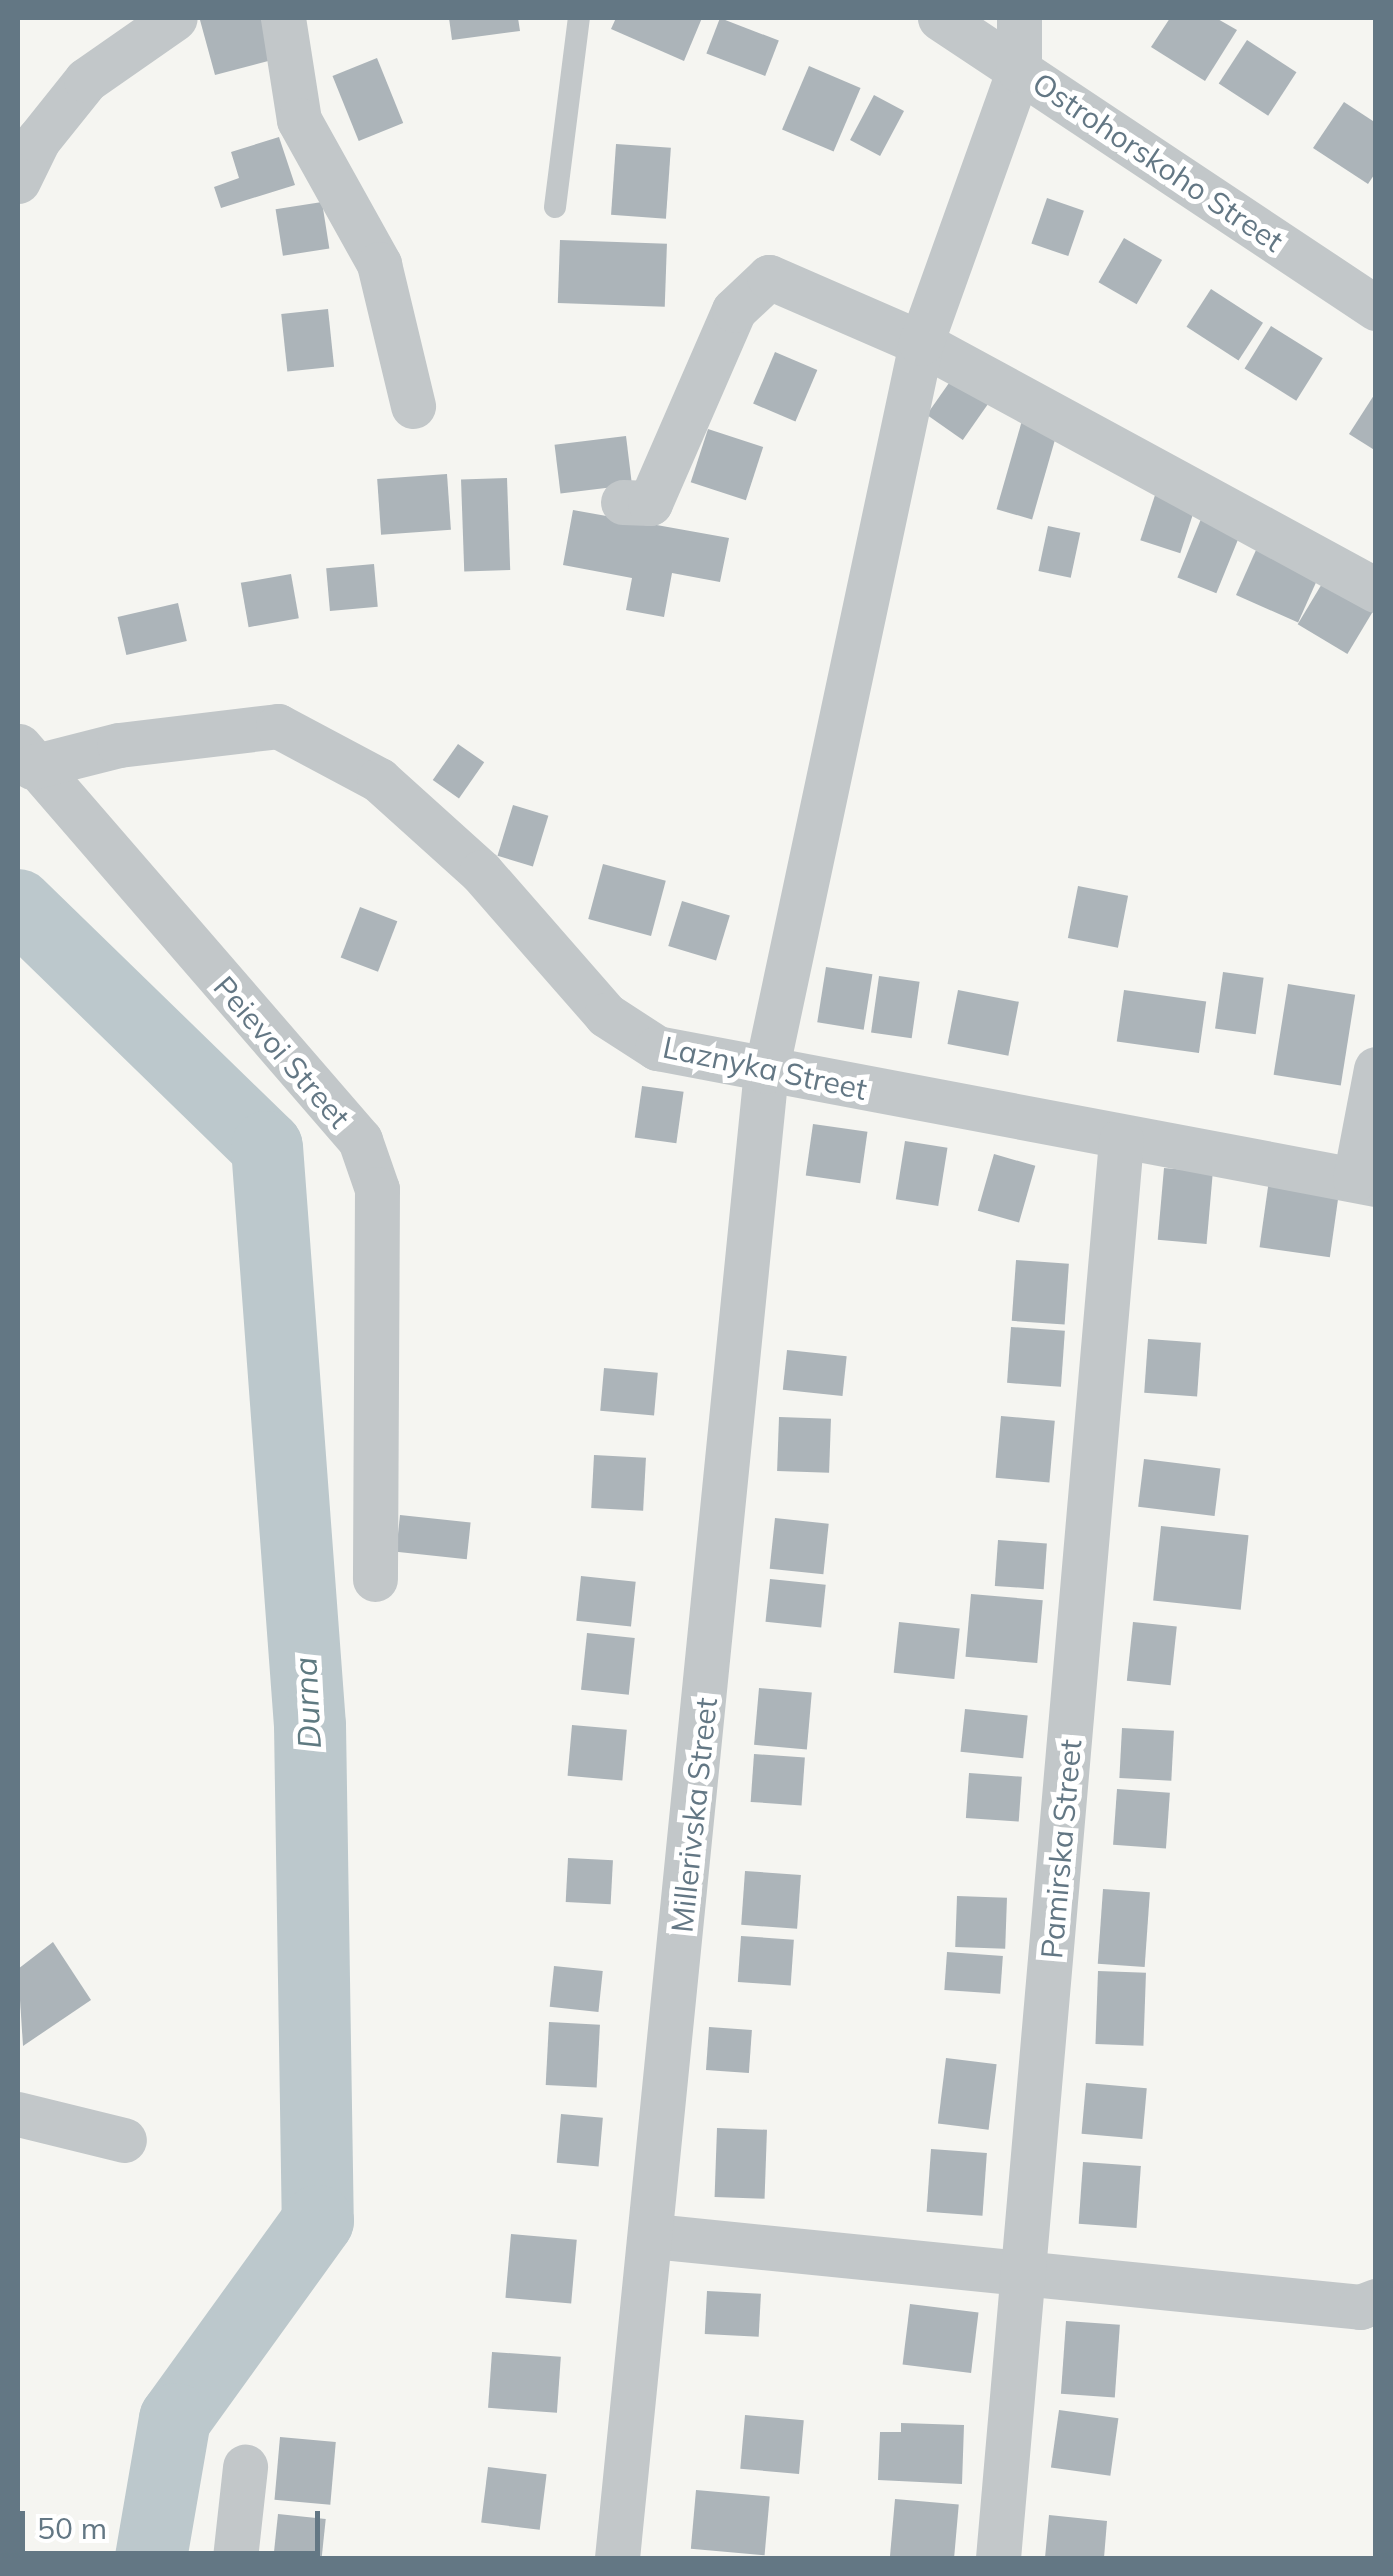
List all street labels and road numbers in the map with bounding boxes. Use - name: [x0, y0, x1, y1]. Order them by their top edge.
- street label: Ostrohorskoho Street: [1026, 65, 1290, 259]
- street label: Peievoi Street: [206, 969, 358, 1135]
- street label: Laznyka Street: [660, 1029, 870, 1107]
- street label: Millerivska Street: [664, 1696, 724, 1934]
- street label: Pamirska Street: [1033, 1738, 1089, 1960]

